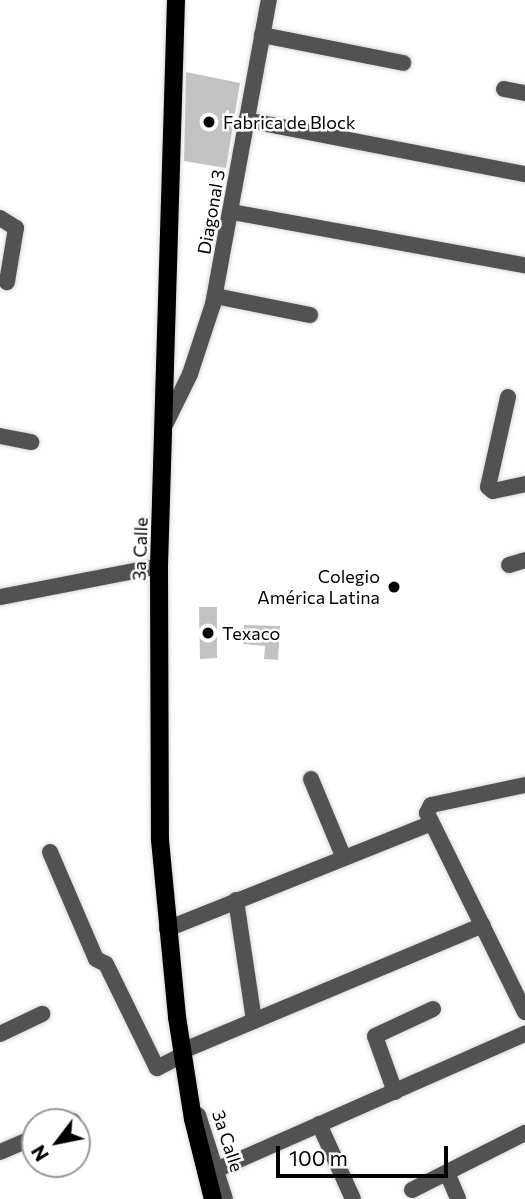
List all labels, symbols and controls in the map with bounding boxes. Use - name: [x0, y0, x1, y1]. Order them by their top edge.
- place label: Fabrica de Block: [223, 111, 356, 133]
- marker: Fabrica de Block: [201, 114, 217, 130]
- street label: Diagonal 3: [193, 168, 229, 256]
- street label: 3a Calle: [128, 517, 152, 581]
- place label: Colegio América Latina: [257, 566, 380, 608]
- marker: Colegio América Latina: [386, 579, 402, 595]
- place label: Texaco: [222, 622, 280, 644]
- marker: Texaco: [200, 625, 216, 641]
- street label: 3a Calle: [208, 1107, 248, 1175]
- north arrow: [21, 1108, 91, 1178]
- scale bar: [280, 1132, 452, 1176]
- text: N: [26, 1141, 53, 1165]
- text: 100 m: [289, 1145, 348, 1170]

